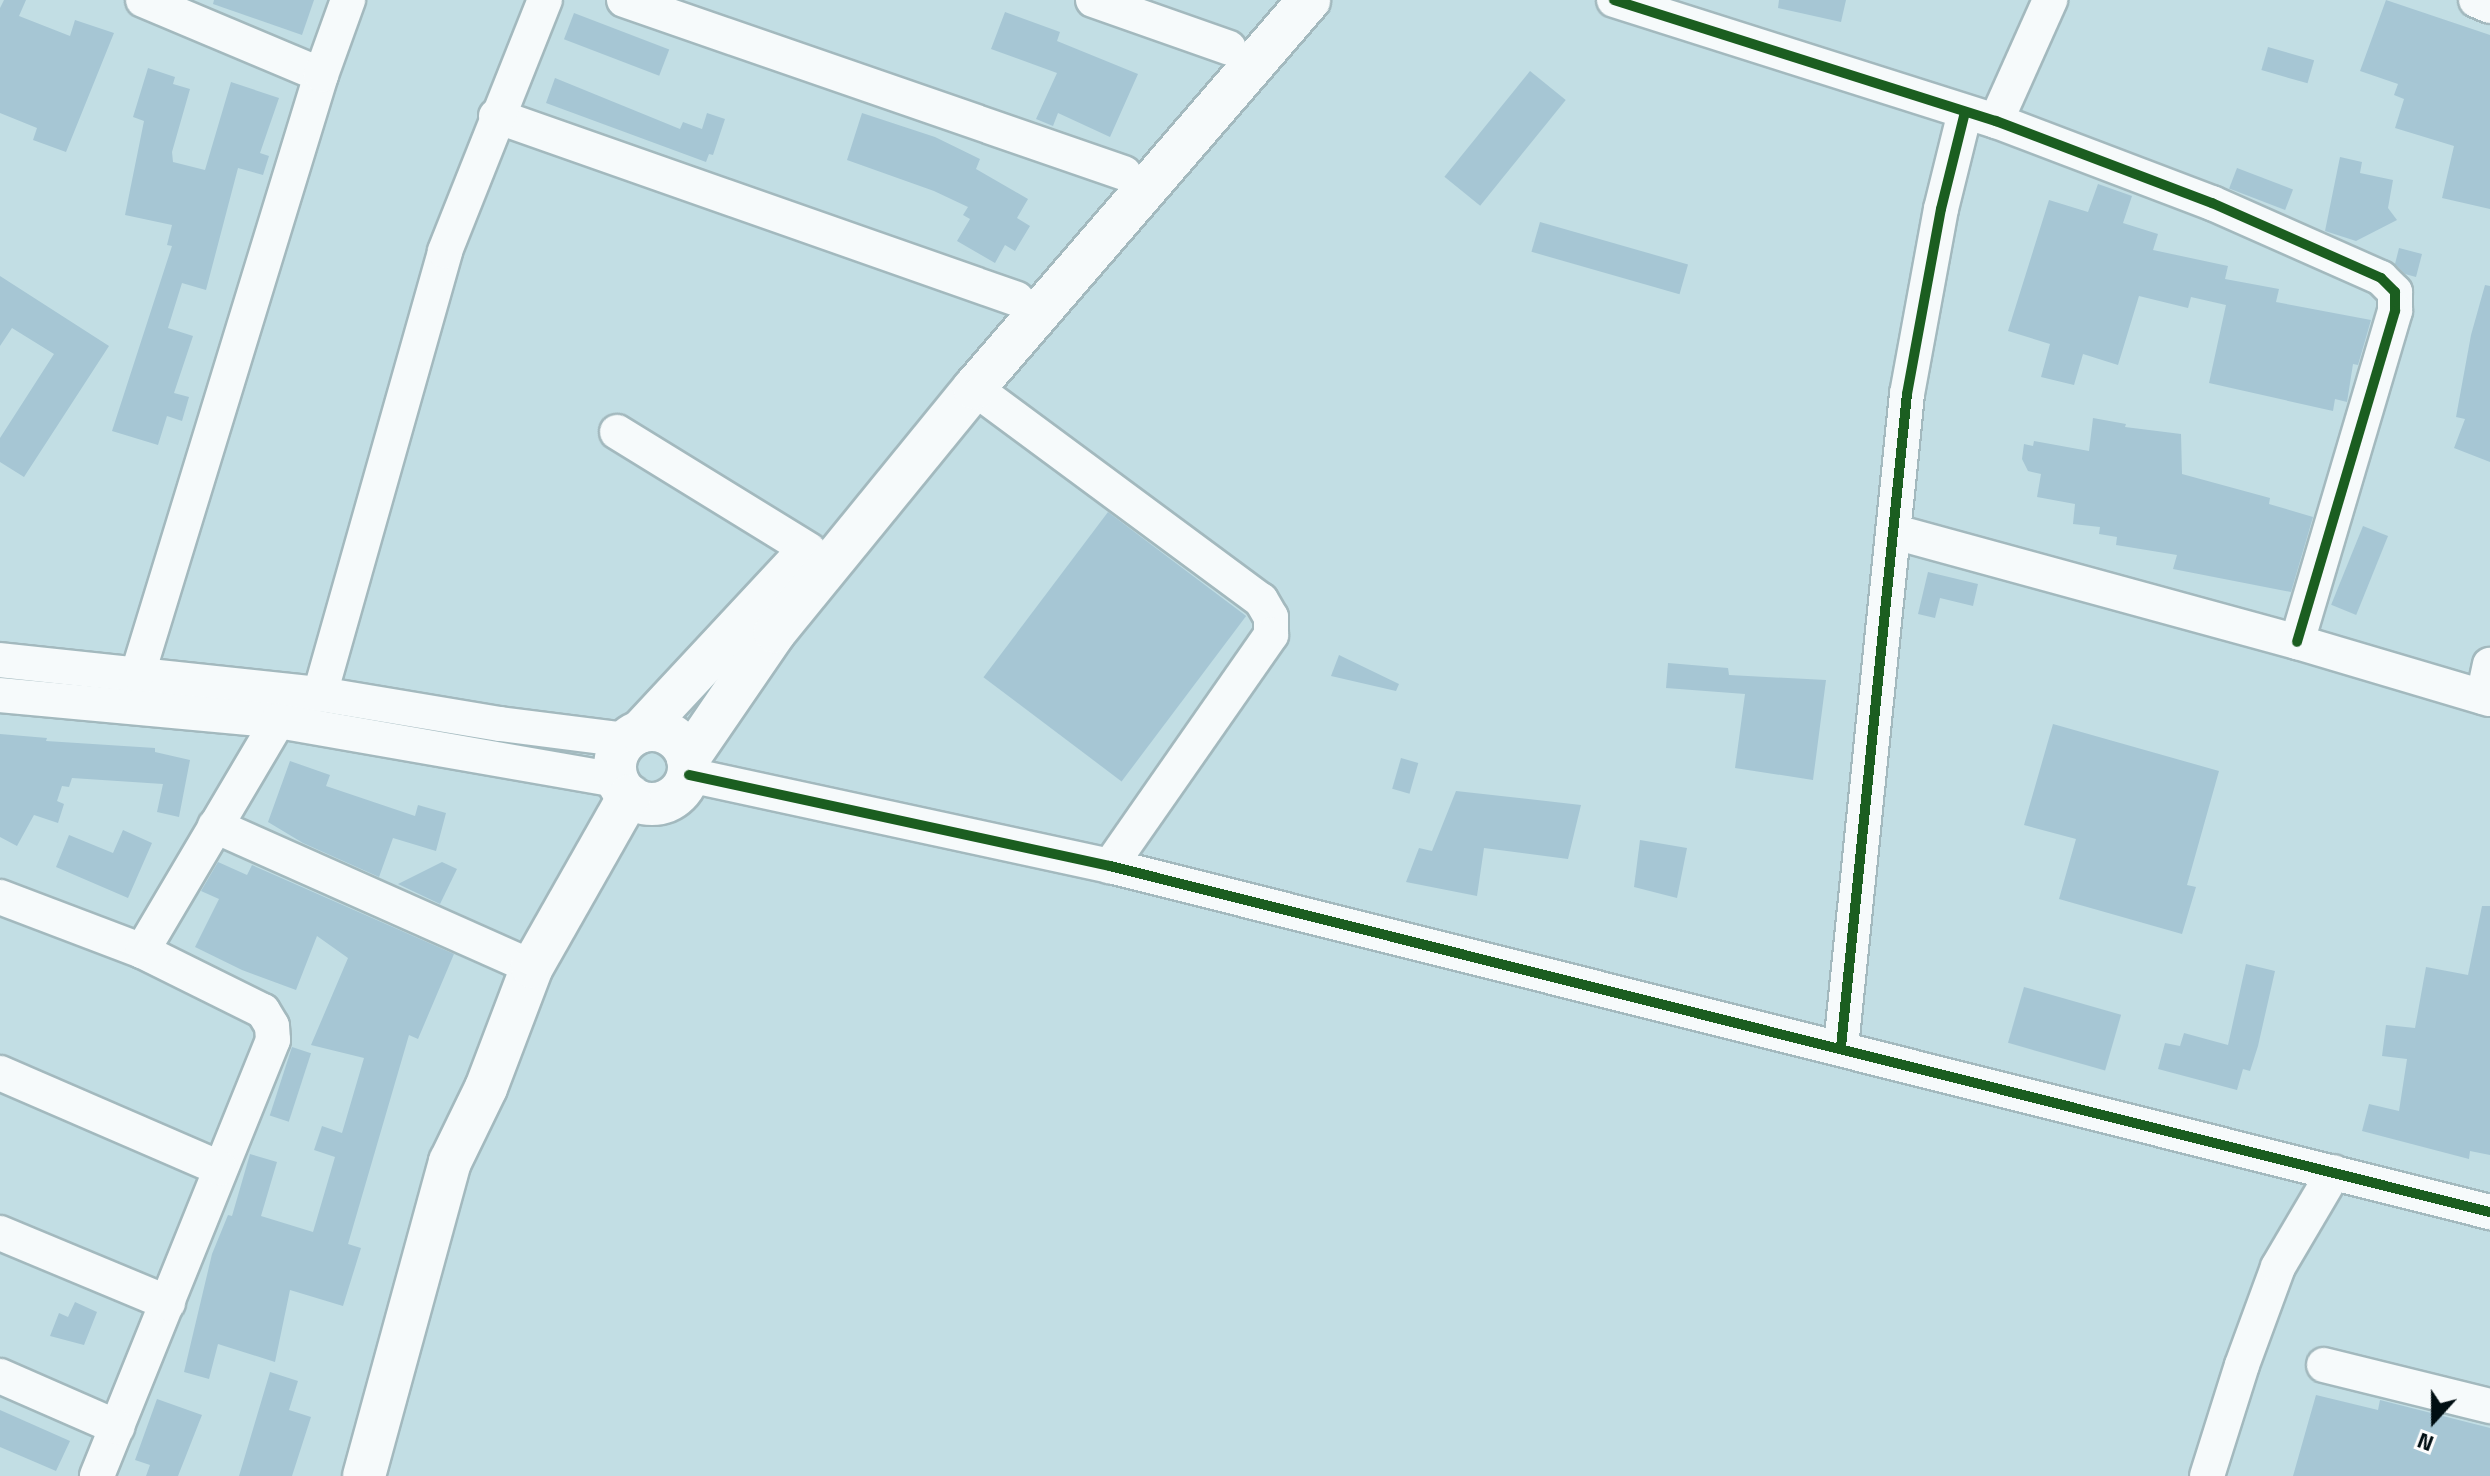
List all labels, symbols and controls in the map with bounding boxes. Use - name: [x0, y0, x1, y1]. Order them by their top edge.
- north arrow: [2394, 1380, 2474, 1460]
- text: N: [2412, 1424, 2439, 1461]

